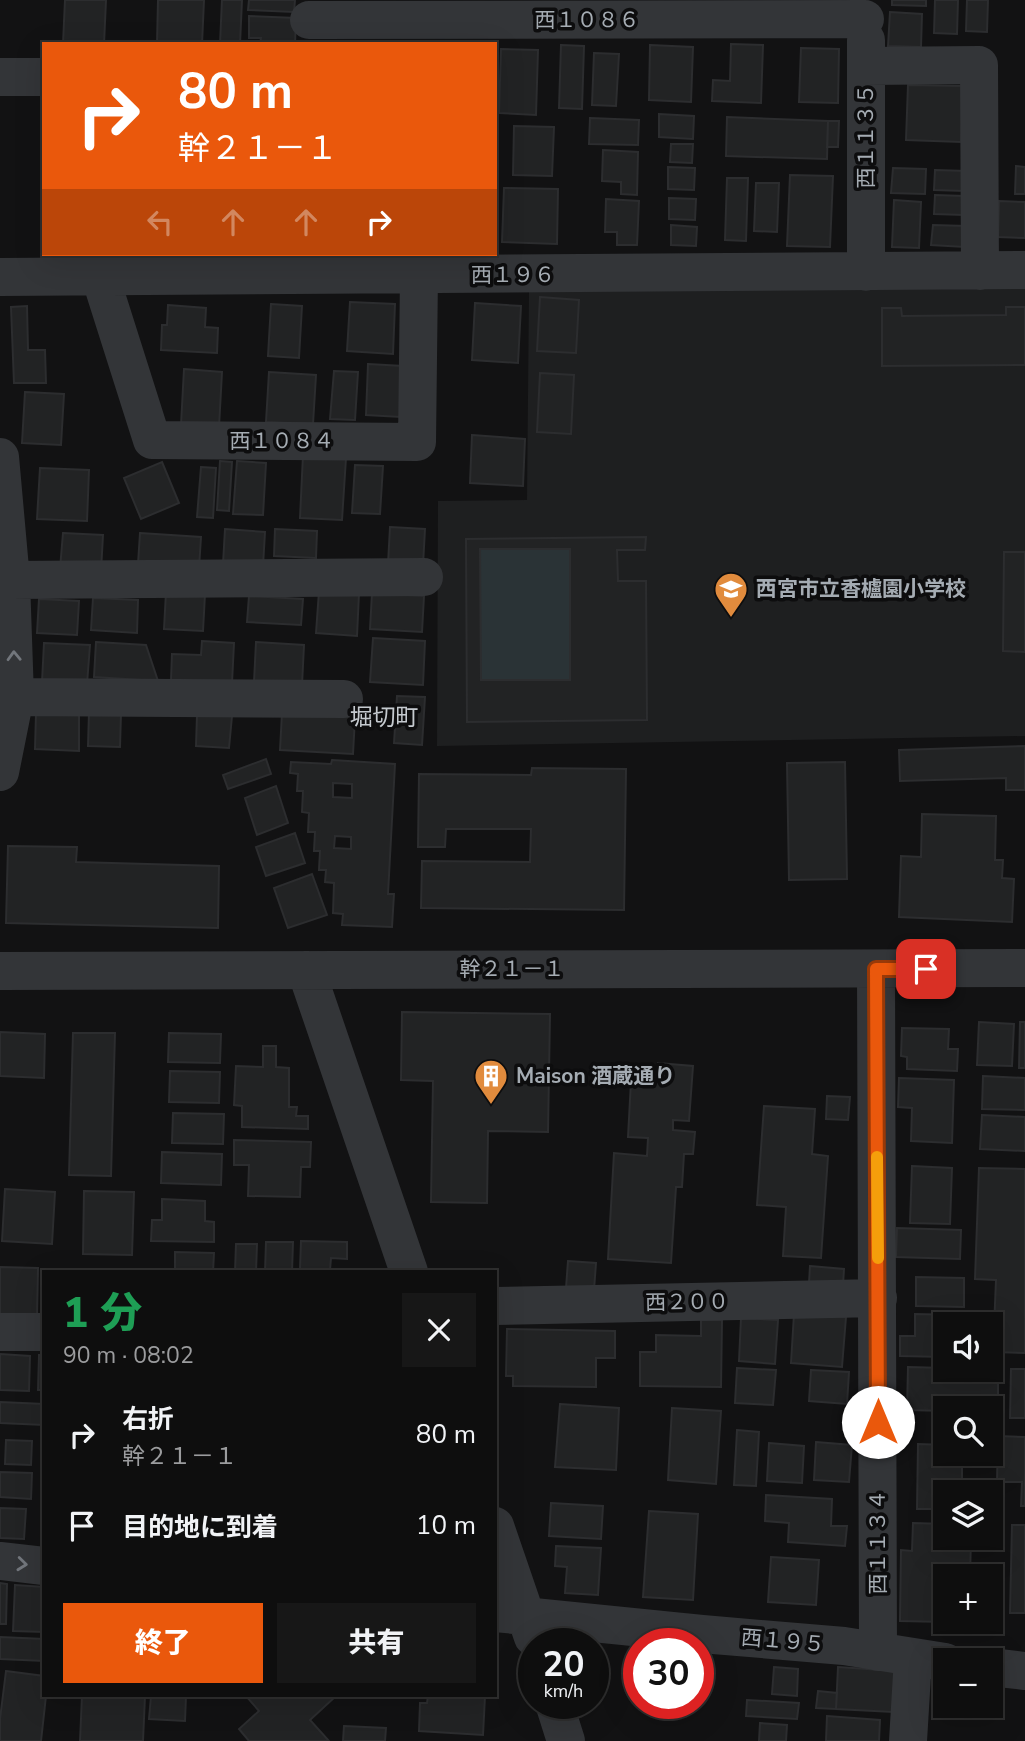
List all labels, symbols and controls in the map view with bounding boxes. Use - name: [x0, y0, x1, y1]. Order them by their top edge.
- street label: 西１０８６: [535, 6, 640, 34]
- text: 80 m: [178, 58, 293, 125]
- icon: right: [63, 70, 154, 161]
- street label: 西１１３５: [852, 84, 880, 189]
- text: 幹２１－１: [178, 127, 338, 170]
- icon: left: [141, 203, 179, 241]
- icon: ahead: [214, 203, 252, 241]
- icon: ahead: [287, 203, 325, 241]
- icon: right: [360, 203, 398, 241]
- street label: 西１９６: [471, 261, 555, 289]
- street label: 西１０８４: [230, 427, 335, 455]
- school or university icon: 西宮市立香櫨園小学校: [712, 570, 750, 619]
- place label: 西宮市立香櫨園小学校: [756, 575, 966, 603]
- one-way arrow: [6, 651, 21, 662]
- district label: 堀切町: [350, 702, 419, 733]
- pin: [896, 939, 956, 999]
- icon: arrive: [907, 950, 945, 988]
- street label: 幹２１－１: [460, 955, 565, 983]
- building icon: Maison 酒蔵通り: [472, 1057, 510, 1106]
- place label: Maison 酒蔵通り: [516, 1062, 675, 1090]
- text: 1 分: [63, 1285, 142, 1342]
- street label: 西２００: [645, 1287, 729, 1317]
- button: close: [402, 1293, 476, 1367]
- map controls: [933, 1312, 1003, 1718]
- button: sound: [933, 1312, 1003, 1382]
- text: 90 m · 08:02: [63, 1340, 194, 1371]
- position arrow: [841, 1385, 915, 1459]
- button: search: [933, 1396, 1003, 1466]
- text: 右折: [122, 1402, 174, 1437]
- icon: right: [63, 1416, 101, 1454]
- text: 80 m: [416, 1417, 476, 1452]
- text: 幹２１－１: [122, 1441, 237, 1472]
- button: layers: [933, 1480, 1003, 1550]
- street label: 西１１３４: [864, 1490, 892, 1595]
- icon: arrive: [63, 1507, 101, 1545]
- text: 10 m: [416, 1508, 476, 1543]
- text: 目的地に到着: [122, 1510, 278, 1545]
- one-way arrow: [16, 1556, 28, 1571]
- button: +: [933, 1564, 1003, 1634]
- button: 終了: [63, 1603, 263, 1683]
- button: 共有: [277, 1603, 476, 1683]
- street label: 西１９５: [740, 1623, 826, 1659]
- speed limit sign: 30: [623, 1628, 714, 1719]
- text: 20: [542, 1641, 585, 1688]
- button: −: [933, 1648, 1003, 1718]
- text: km/h: [544, 1679, 583, 1703]

